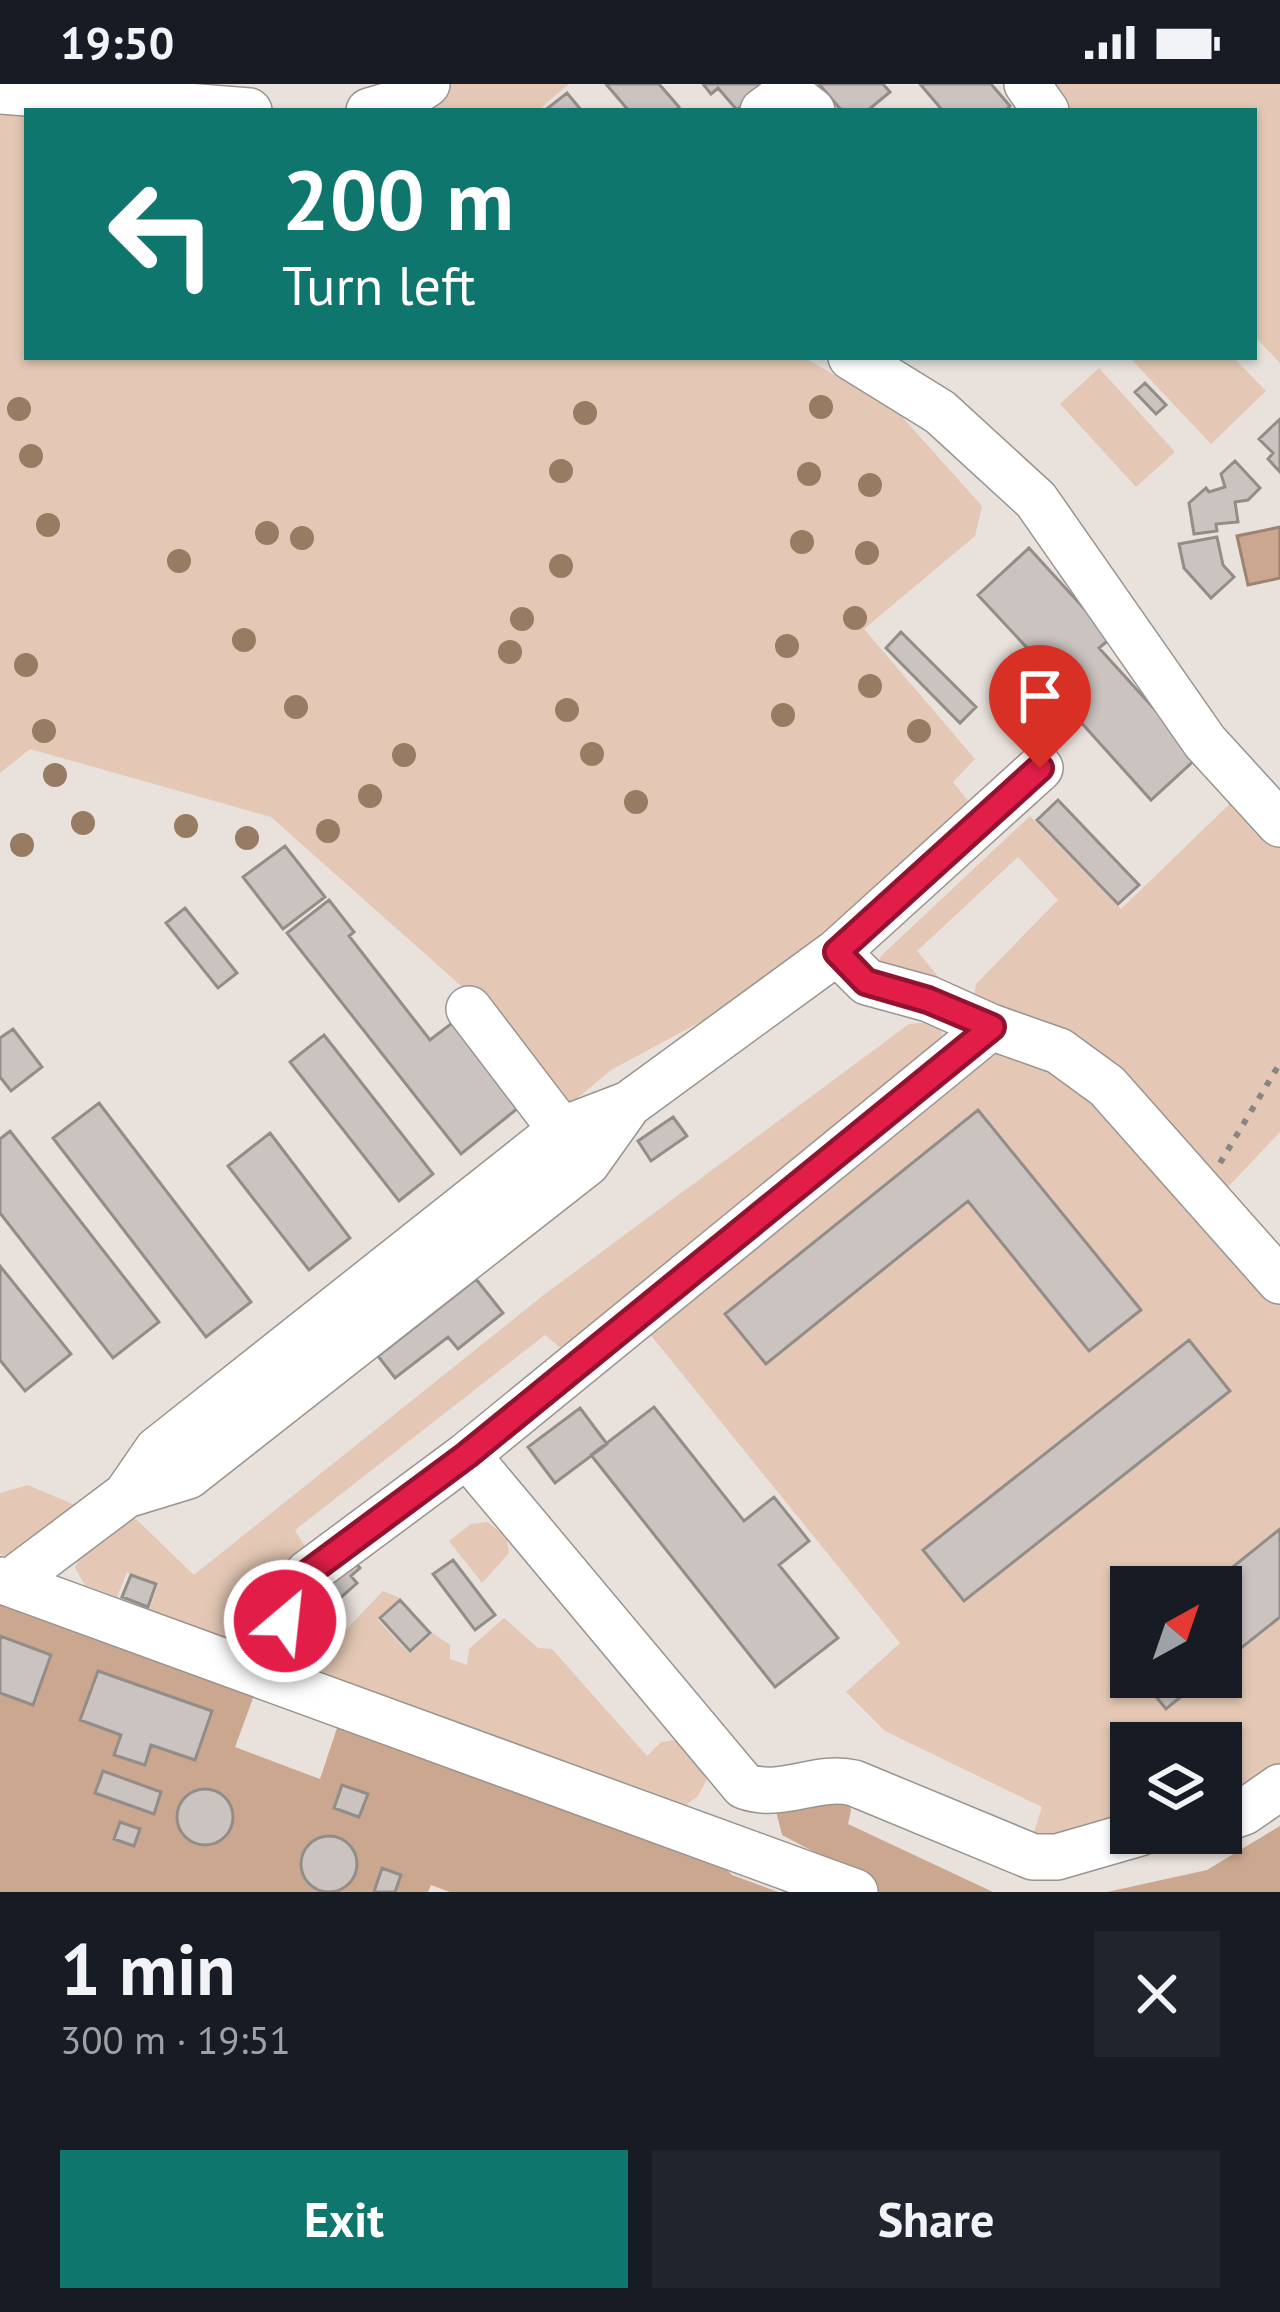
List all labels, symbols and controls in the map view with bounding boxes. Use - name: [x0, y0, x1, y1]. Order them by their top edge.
- text: 19:50: [60, 13, 174, 71]
- text: 200 m: [282, 144, 514, 253]
- icon: left: [84, 156, 240, 312]
- text: Turn left: [282, 250, 476, 320]
- pin: [989, 645, 1091, 768]
- icon: arrive: [1007, 663, 1073, 729]
- position arrow: [222, 1558, 348, 1684]
- north arrow: [1110, 1566, 1242, 1698]
- map controls: [1110, 1566, 1242, 1854]
- button: layers: [1110, 1722, 1242, 1854]
- text: 1 min: [60, 1922, 236, 2015]
- button: close: [1094, 1931, 1220, 2057]
- text: 300 m · 19:51: [60, 2014, 291, 2065]
- button: Exit: [60, 2150, 628, 2288]
- button: Share: [652, 2150, 1220, 2288]

